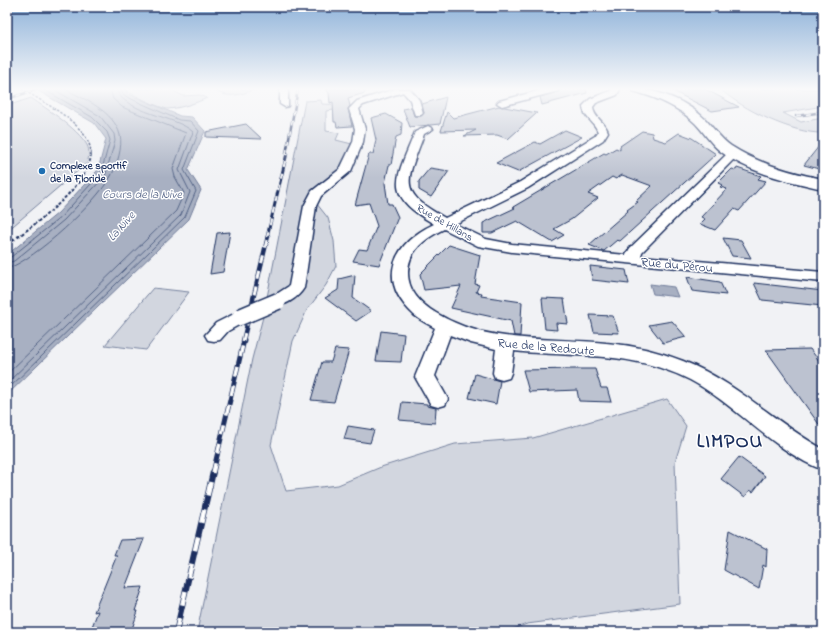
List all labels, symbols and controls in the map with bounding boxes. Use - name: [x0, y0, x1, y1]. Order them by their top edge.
- place label: Complexe sportif de la Floride: [50, 158, 128, 187]
- marker: Complexe sportif de la Floride: [37, 166, 47, 176]
- water label: Cours de la Nive: [102, 186, 182, 204]
- street label: Rue de Hillans: [413, 200, 476, 246]
- water label: La Nive: [103, 207, 140, 246]
- street label: Rue du Pérou: [640, 253, 714, 278]
- street label: Rue de la Redoute: [497, 334, 595, 361]
- district label: LIMPOU: [697, 428, 763, 457]

